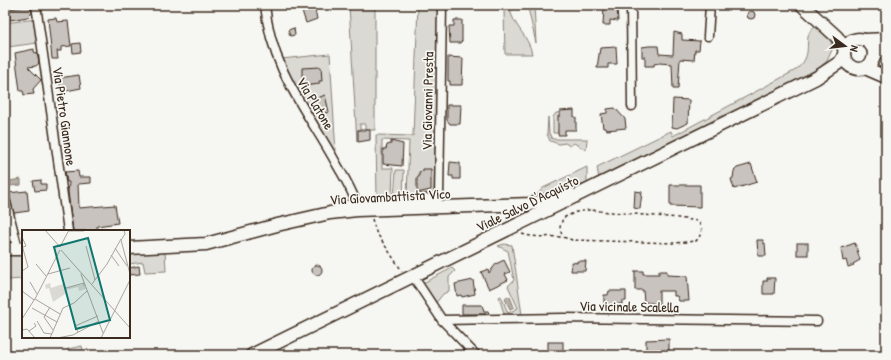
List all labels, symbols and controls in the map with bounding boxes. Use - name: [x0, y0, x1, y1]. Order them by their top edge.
- north arrow: [825, 26, 865, 66]
- text: N: [847, 44, 862, 53]
- street label: Via Giovanni Presta: [417, 51, 437, 151]
- street label: Via Pietro Giannone: [49, 65, 81, 167]
- street label: Via Platone: [293, 73, 339, 133]
- street label: Viale Salvo D'Acquisto: [473, 170, 582, 237]
- street label: Via Giovambattista Vico: [329, 183, 451, 209]
- inset map: [22, 230, 130, 338]
- street label: Via vicinale Scalella: [579, 296, 679, 316]

